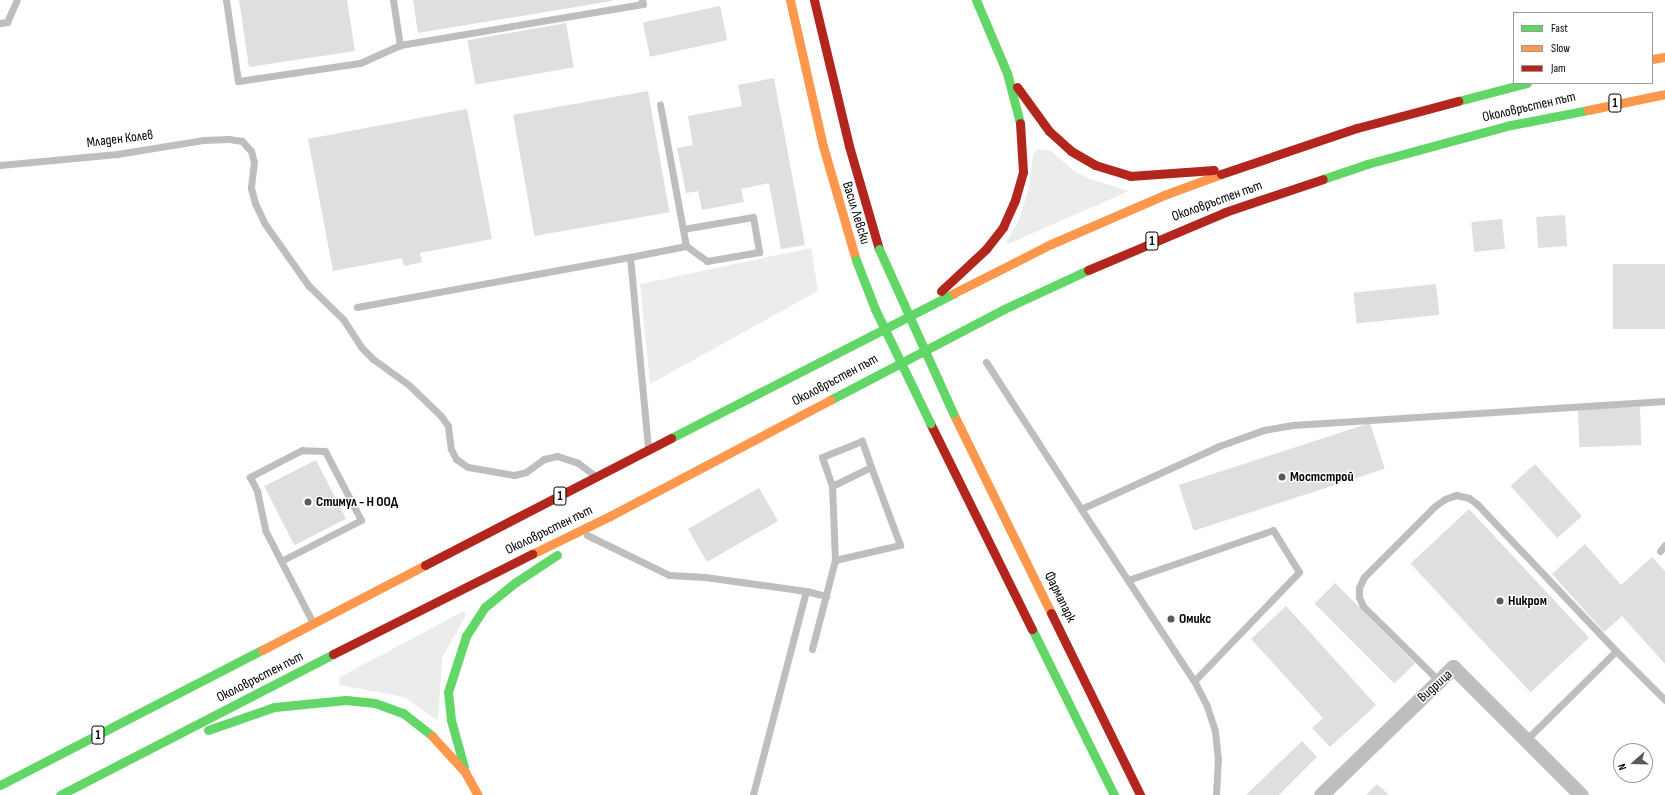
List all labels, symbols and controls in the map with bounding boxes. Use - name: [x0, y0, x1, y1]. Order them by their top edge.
- legend: [1513, 12, 1653, 84]
- text: Fast: [1551, 21, 1568, 36]
- text: Slow: [1551, 41, 1570, 56]
- text: Jam: [1551, 61, 1566, 76]
- street label: Околовръстен път: [1481, 88, 1577, 126]
- road number: 1: [1608, 92, 1622, 114]
- street label: Младен Колев: [86, 127, 154, 151]
- street label: Околовръстен път: [1169, 177, 1265, 225]
- street label: Васил Левски: [839, 180, 873, 246]
- road number: 1: [1145, 230, 1159, 252]
- street label: Околовръстен път: [789, 350, 881, 410]
- place label: Мостстрой: [1290, 469, 1353, 485]
- marker: Мостстрой: [1277, 472, 1287, 482]
- road number: 1: [553, 485, 567, 507]
- place label: Стимул - Н ООД: [316, 494, 398, 510]
- marker: Стимул - Н ООД: [303, 497, 313, 507]
- street label: Околовръстен път: [503, 502, 595, 558]
- street label: Фармапарк: [1040, 569, 1080, 625]
- place label: Никром: [1508, 593, 1547, 609]
- marker: Никром: [1495, 596, 1505, 606]
- place label: Омикс: [1179, 611, 1211, 627]
- marker: Омикс: [1166, 614, 1176, 624]
- street label: Околовръстен път: [214, 648, 306, 706]
- street label: Видрица: [1414, 666, 1456, 706]
- road number: 1: [91, 724, 105, 746]
- north arrow: [1613, 743, 1653, 783]
- text: N: [1615, 762, 1629, 772]

